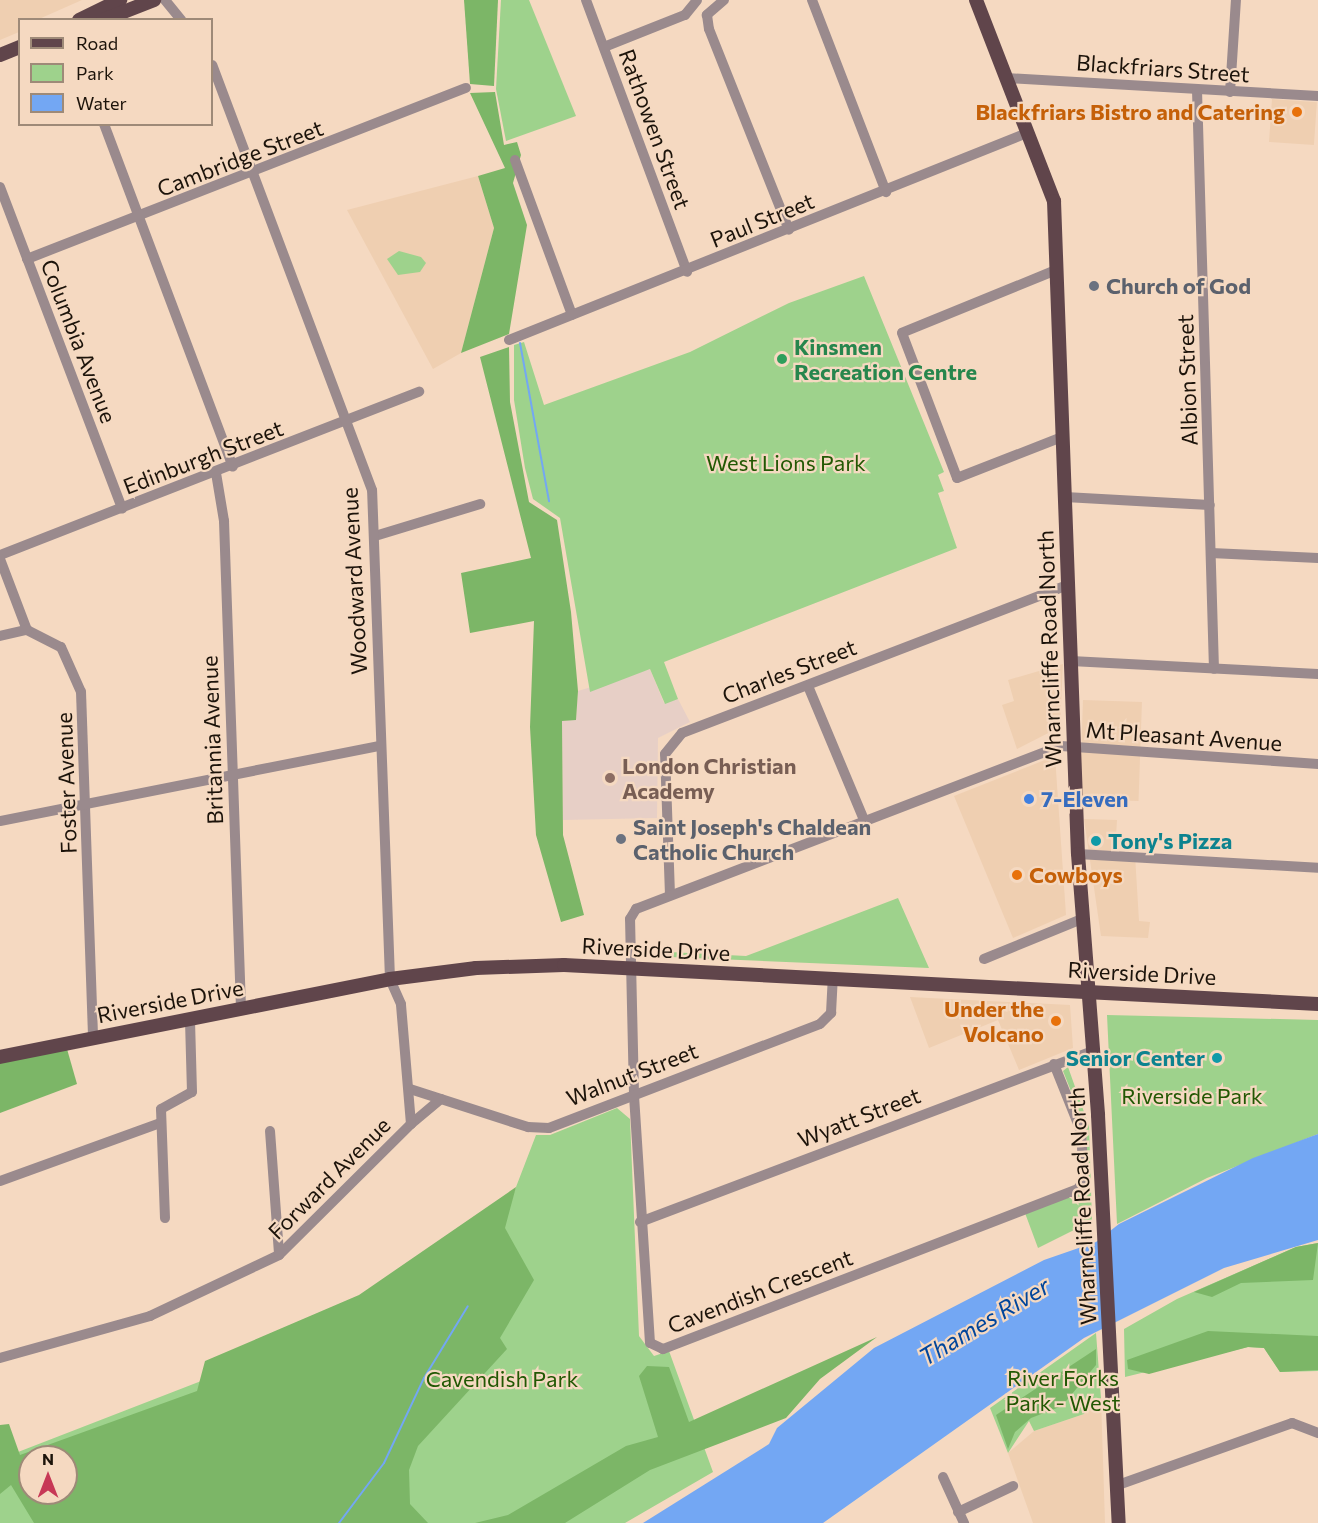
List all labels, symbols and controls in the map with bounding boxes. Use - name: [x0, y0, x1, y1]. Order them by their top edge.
- legend: [18, 18, 213, 126]
- text: Road: [76, 32, 118, 54]
- street label: Rathowen Street: [614, 45, 696, 213]
- street label: Blackfriars Street: [1076, 49, 1250, 87]
- text: Park: [76, 62, 114, 84]
- text: Water: [76, 92, 127, 114]
- place label: Blackfriars Bistro and Catering: [975, 99, 1285, 125]
- marker: Blackfriars Bistro and Catering: [1290, 105, 1304, 119]
- street label: Cambridge Street: [153, 114, 327, 202]
- street label: Paul Street: [706, 187, 818, 253]
- street label: Columbia Avenue: [36, 256, 122, 426]
- place label: Church of God: [1106, 273, 1251, 299]
- marker: Church of God: [1087, 279, 1101, 293]
- street label: Albion Street: [1172, 314, 1202, 446]
- place label: Kinsmen Recreation Centre: [794, 333, 977, 384]
- marker: Kinsmen Recreation Centre: [775, 352, 789, 366]
- street label: Edinburgh Street: [119, 414, 287, 500]
- park label: West Lions Park: [706, 450, 866, 476]
- street label: Woodward Avenue: [336, 487, 372, 675]
- street label: Wharncliffe Road North: [1032, 530, 1066, 768]
- street label: Charles Street: [718, 633, 860, 709]
- street label: Britannia Avenue: [196, 655, 228, 825]
- street label: Foster Avenue: [50, 712, 82, 854]
- street label: Mt Pleasant Avenue: [1085, 716, 1283, 756]
- place label: London Christian Academy: [622, 752, 796, 804]
- marker: London Christian Academy: [603, 771, 617, 785]
- place label: 7-Eleven: [1041, 786, 1129, 812]
- marker: 7-Eleven: [1022, 792, 1036, 806]
- place label: Saint Joseph's Chaldean Catholic Church: [633, 813, 871, 864]
- place label: Tony's Pizza: [1108, 828, 1232, 854]
- marker: Saint Joseph's Chaldean Catholic Church: [614, 832, 628, 846]
- marker: Tony's Pizza: [1089, 834, 1103, 848]
- place label: Cowboys: [1029, 862, 1123, 888]
- marker: Cowboys: [1010, 868, 1024, 882]
- street label: Riverside Drive: [581, 932, 731, 966]
- street label: Riverside Drive: [1067, 956, 1217, 990]
- street label: Riverside Drive: [95, 974, 245, 1028]
- place label: Under the Volcano: [944, 995, 1044, 1046]
- marker: Under the Volcano: [1049, 1014, 1063, 1028]
- street label: Walnut Street: [563, 1037, 701, 1111]
- place label: Senior Center: [1066, 1045, 1205, 1071]
- marker: Senior Center: [1210, 1051, 1224, 1065]
- street label: Wyatt Street: [794, 1082, 924, 1152]
- park label: Riverside Park: [1121, 1083, 1263, 1109]
- street label: Wharncliffe Road North: [1063, 1086, 1101, 1326]
- street label: Forward Avenue: [263, 1112, 395, 1244]
- street label: Cavendish Crescent: [664, 1244, 856, 1338]
- water label: Thames River: [913, 1271, 1055, 1371]
- park label: River Forks Park - West: [1005, 1364, 1121, 1416]
- park label: Cavendish Park: [426, 1366, 578, 1392]
- north arrow: [18, 1445, 78, 1505]
- text: N: [42, 1449, 54, 1468]

